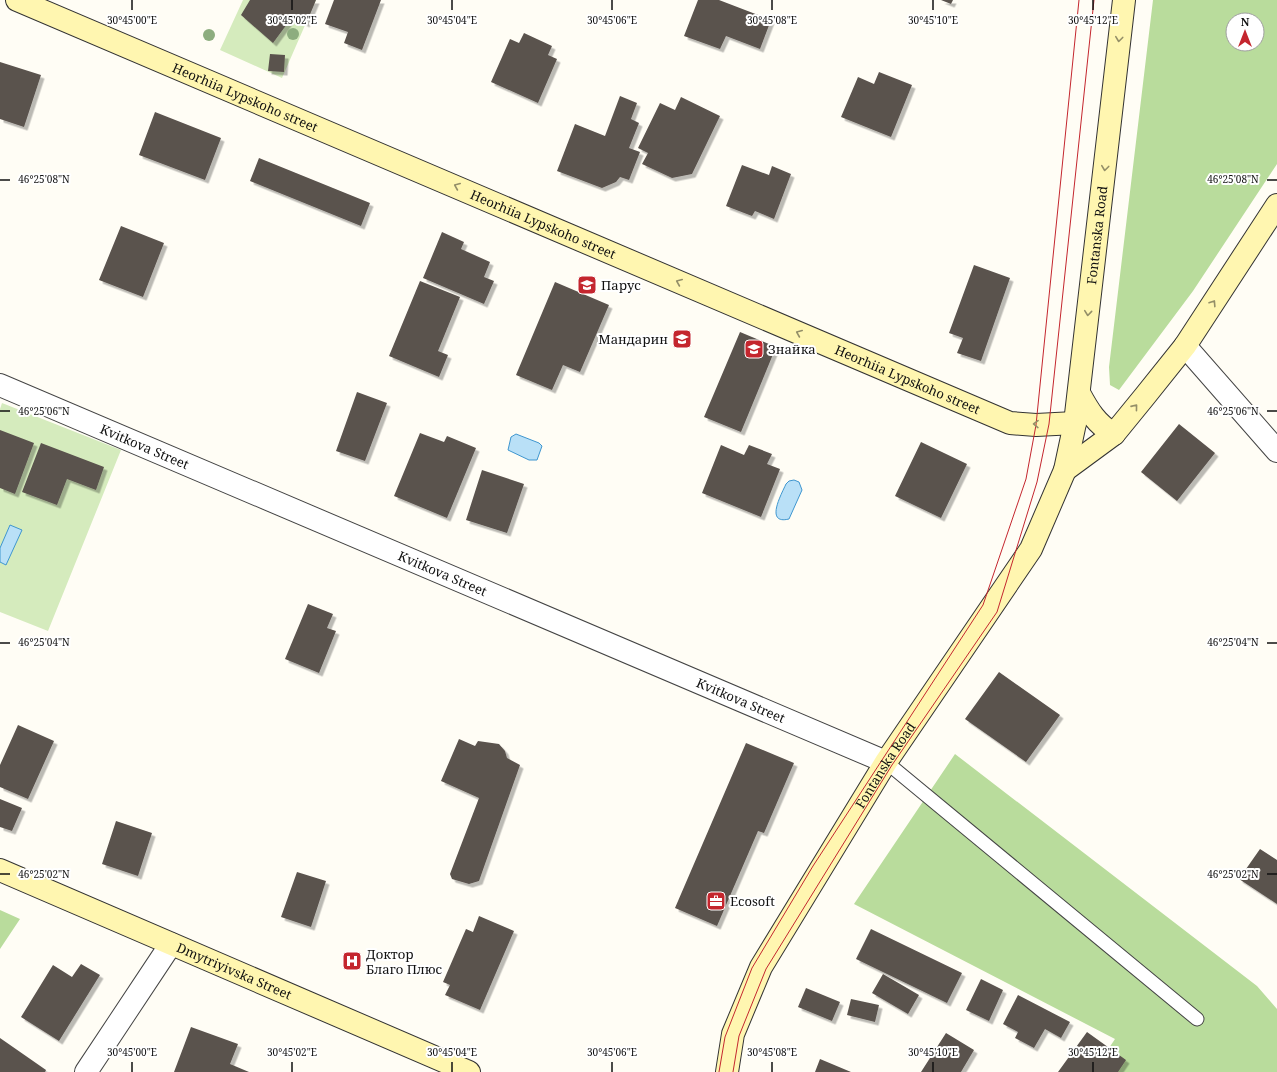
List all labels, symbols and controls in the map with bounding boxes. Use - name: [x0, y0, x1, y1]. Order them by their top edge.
- north arrow: [1225, 12, 1265, 52]
- text: 30°45'00"E: [107, 13, 157, 27]
- text: 30°45'02"E: [267, 13, 317, 27]
- text: 30°45'04"E: [427, 13, 477, 27]
- text: 30°45'06"E: [587, 13, 637, 27]
- text: 30°45'08"E: [747, 13, 797, 27]
- text: 30°45'10"E: [908, 13, 958, 27]
- text: 30°45'12"E: [1068, 13, 1118, 27]
- text: N: [1241, 14, 1250, 29]
- one-way arrow: [1115, 36, 1124, 42]
- street label: Heorhiia Lypskoho street: [170, 58, 321, 136]
- one-way arrow: [1100, 165, 1109, 171]
- text: 46°25'08"N: [18, 172, 70, 186]
- text: 46°25'08"N: [1207, 172, 1259, 186]
- one-way arrow: [454, 183, 461, 191]
- street label: Heorhiia Lypskoho street: [468, 185, 619, 263]
- street label: Fontanska Road: [1082, 185, 1111, 285]
- school or university icon: Парус: [576, 274, 598, 296]
- place label: Парус: [601, 276, 641, 294]
- one-way arrow: [676, 279, 684, 287]
- one-way arrow: [1208, 300, 1216, 307]
- one-way arrow: [1084, 310, 1093, 316]
- school or university icon: Мандарин: [671, 328, 693, 350]
- place label: Мандарин: [598, 330, 668, 348]
- one-way arrow: [795, 330, 803, 338]
- school or university icon: Знайка: [743, 338, 765, 360]
- place label: Знайка: [768, 340, 816, 358]
- street label: Heorhiia Lypskoho street: [832, 340, 983, 418]
- text: 46°25'06"N: [18, 404, 70, 418]
- text: 46°25'06"N: [1207, 404, 1259, 418]
- one-way arrow: [1131, 405, 1138, 412]
- street label: Kvitkova Street: [97, 420, 192, 473]
- one-way arrow: [1033, 420, 1039, 428]
- street label: Kvitkova Street: [395, 546, 490, 600]
- text: 46°25'04"N: [18, 635, 70, 649]
- text: 46°25'04"N: [1207, 635, 1259, 649]
- street label: Kvitkova Street: [694, 673, 788, 727]
- street label: Fontanska Road: [851, 719, 919, 812]
- text: 46°25'02"N: [18, 867, 70, 881]
- text: 46°25'02"N: [1207, 867, 1259, 881]
- office icon: Ecosoft: [705, 890, 727, 912]
- place label: Ecosoft: [730, 892, 775, 910]
- street label: Dmytriyivska Street: [174, 938, 295, 1004]
- place label: Доктор Благо Плюс: [366, 945, 442, 978]
- hospital icon: Доктор Благо Плюс: [341, 950, 363, 972]
- text: 30°45'00"E: [107, 1045, 157, 1059]
- text: 30°45'02"E: [267, 1045, 317, 1059]
- text: 30°45'04"E: [427, 1045, 477, 1059]
- text: 30°45'06"E: [587, 1045, 637, 1059]
- text: 30°45'08"E: [747, 1045, 797, 1059]
- text: 30°45'10"E: [908, 1045, 958, 1059]
- text: 30°45'12"E: [1068, 1045, 1118, 1059]

